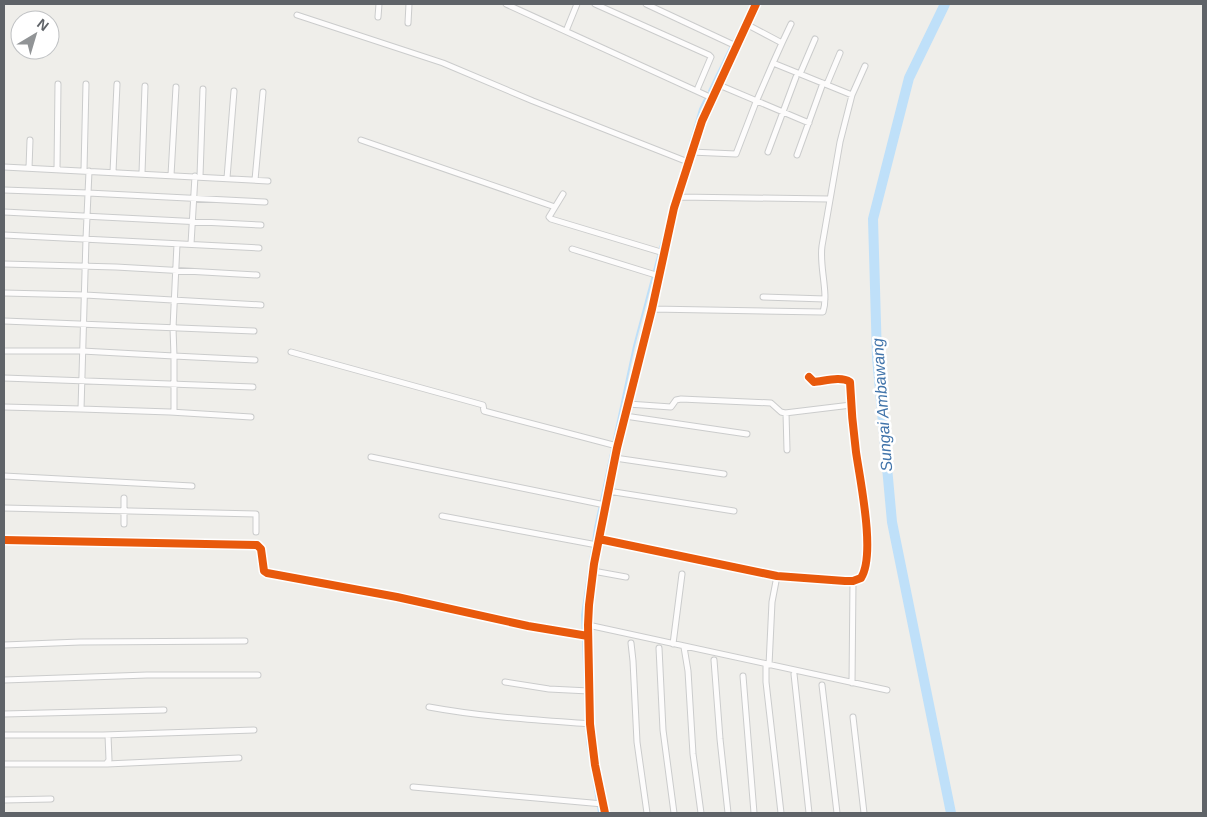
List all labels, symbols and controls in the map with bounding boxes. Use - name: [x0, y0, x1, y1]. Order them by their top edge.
- north arrow: [10, 10, 60, 60]
- text: N: [34, 15, 52, 34]
- water label: Sungai Ambawang: [869, 338, 895, 472]

